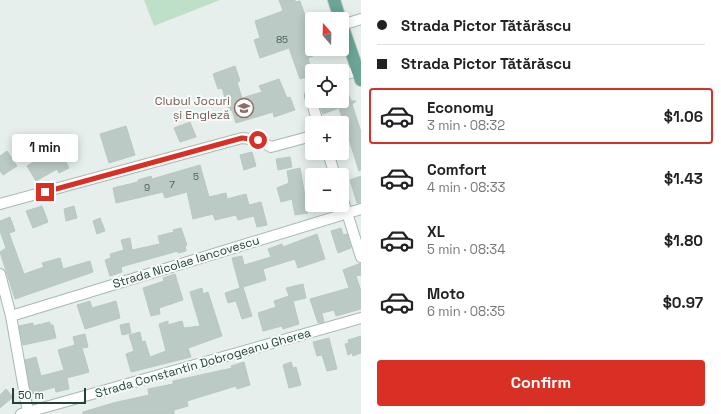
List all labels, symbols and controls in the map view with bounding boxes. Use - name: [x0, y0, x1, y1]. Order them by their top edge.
- north arrow: [305, 12, 349, 56]
- map controls: [305, 12, 349, 212]
- text: Strada Pictor Tătărăscu: [401, 16, 571, 35]
- house number: 85: [276, 33, 288, 46]
- text: Strada Pictor Tătărăscu: [401, 54, 571, 73]
- button: locate: [305, 64, 349, 108]
- place label: Clubul Jocuri și Engleză: [155, 93, 230, 123]
- school or university icon: Clubul Jocuri și Engleză: [233, 97, 255, 119]
- icon: car: [379, 98, 415, 134]
- text: Economy: [427, 98, 494, 117]
- text: $1.06: [664, 107, 703, 126]
- button: +: [305, 116, 349, 160]
- text: 3 min · 08:32: [427, 117, 505, 134]
- route start: [249, 131, 267, 149]
- callout: 1 min: [12, 134, 78, 162]
- text: 1 min: [29, 139, 61, 156]
- icon: car: [379, 160, 415, 196]
- text: Comfort: [427, 160, 487, 179]
- button: −: [305, 168, 349, 212]
- text: $1.43: [664, 169, 703, 188]
- house number: 5: [193, 170, 199, 183]
- house number: 7: [169, 178, 175, 191]
- text: 4 min · 08:33: [427, 179, 505, 196]
- house number: 9: [144, 181, 150, 194]
- route end: [36, 183, 54, 201]
- icon: car: [379, 222, 415, 258]
- text: XL: [427, 222, 445, 241]
- text: $1.80: [664, 231, 703, 250]
- street label: Strada Nicolae Iancovescu: [111, 232, 261, 292]
- text: 5 min · 08:34: [427, 241, 505, 258]
- icon: car: [379, 284, 415, 320]
- text: Moto: [427, 284, 465, 303]
- text: $0.97: [663, 293, 703, 312]
- text: 6 min · 08:35: [427, 303, 505, 320]
- street label: Strada Constantin Dobrogeanu Gherea: [93, 324, 313, 402]
- button: Confirm: [377, 360, 705, 406]
- scale bar: [12, 386, 86, 405]
- text: 50 m: [18, 388, 44, 402]

